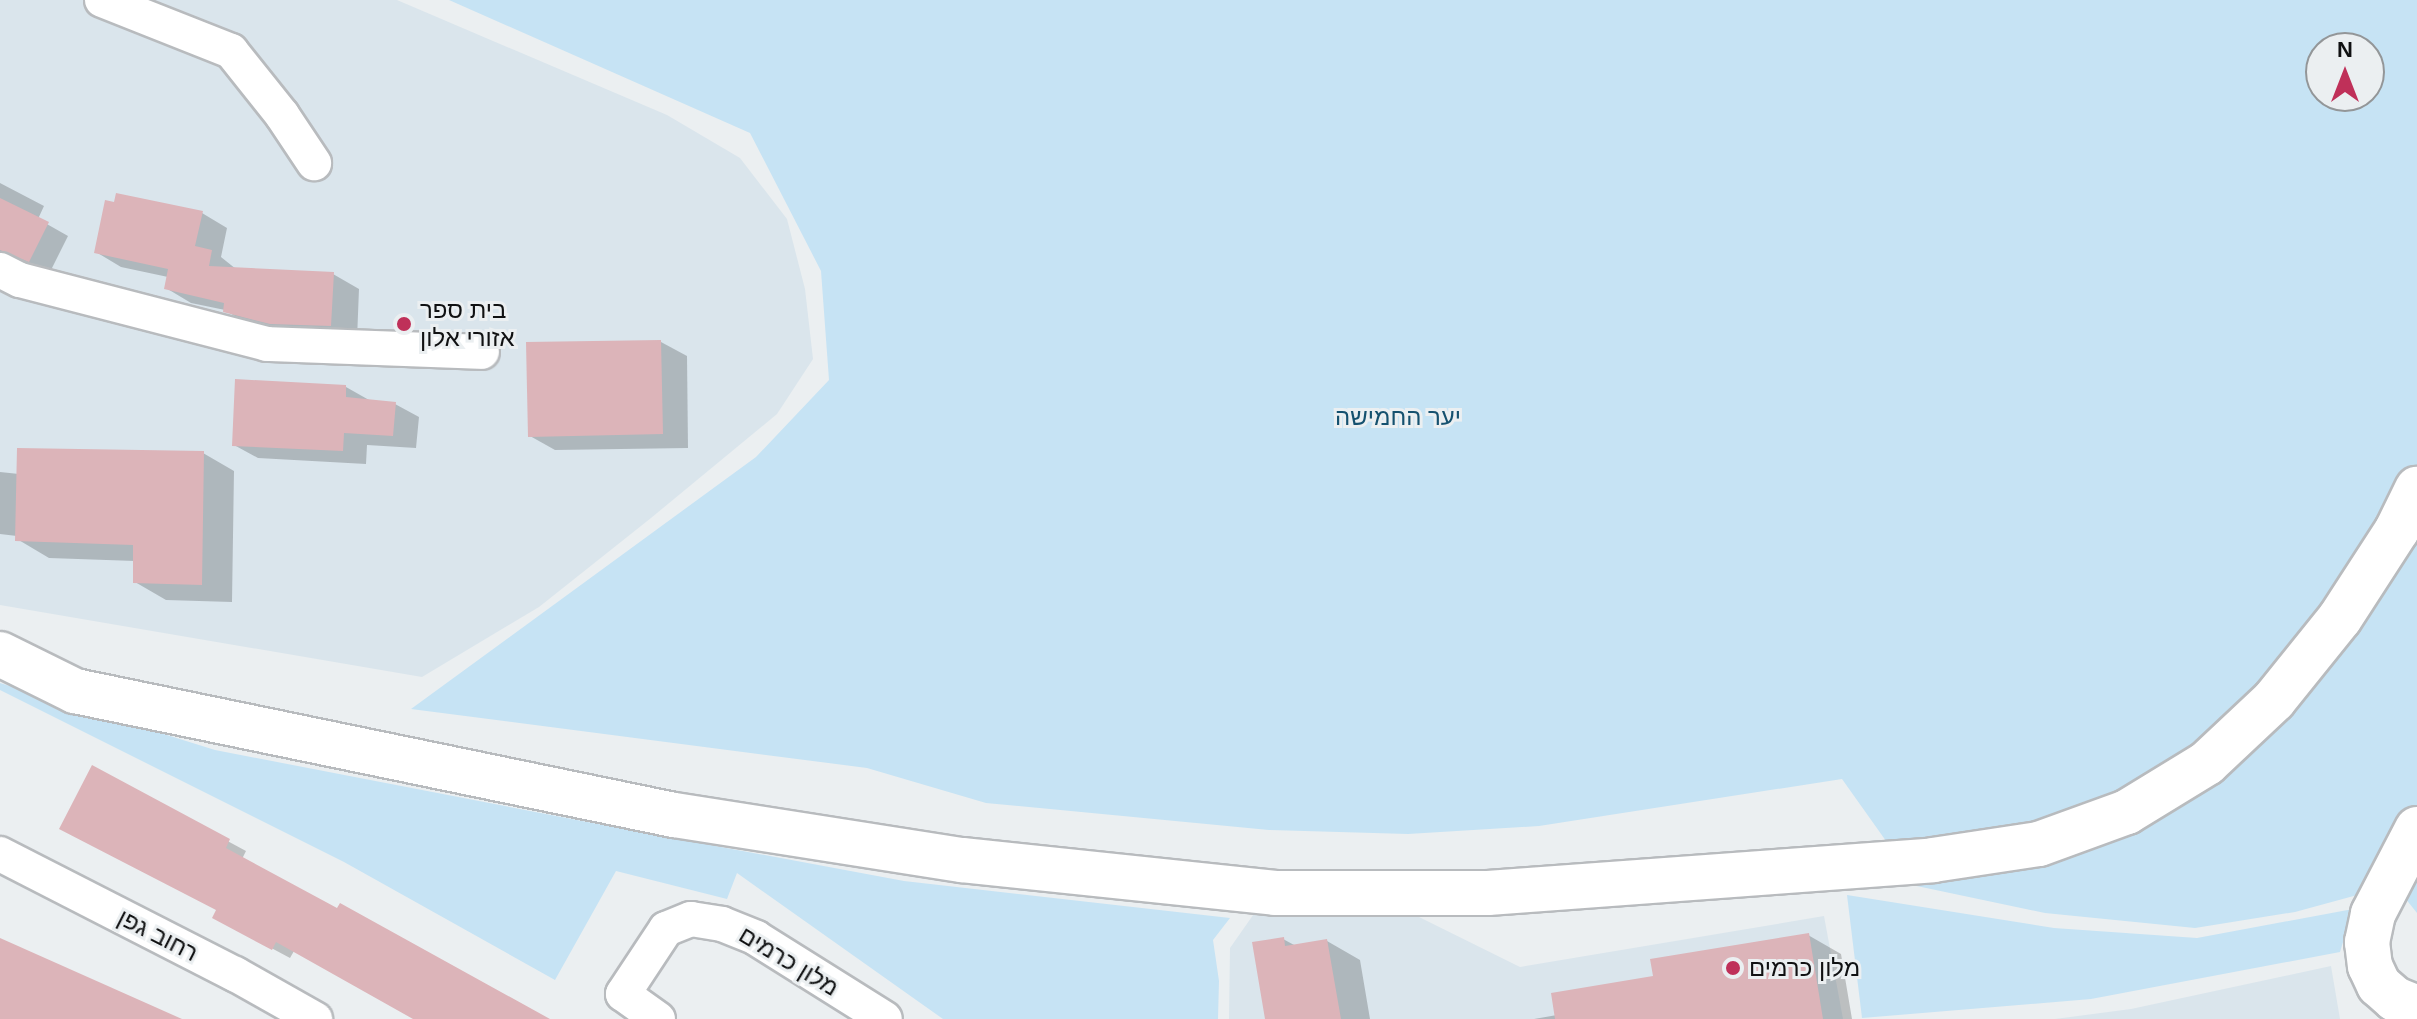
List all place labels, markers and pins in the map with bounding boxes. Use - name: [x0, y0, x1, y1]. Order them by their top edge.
- place label: בית ספר אזורי אלון: [420, 296, 515, 352]
- marker: בית ספר אזורי אלון: [395, 315, 413, 333]
- place label: מלון כרמים: [1749, 954, 1860, 982]
- marker: מלון כרמים: [1724, 959, 1742, 977]

